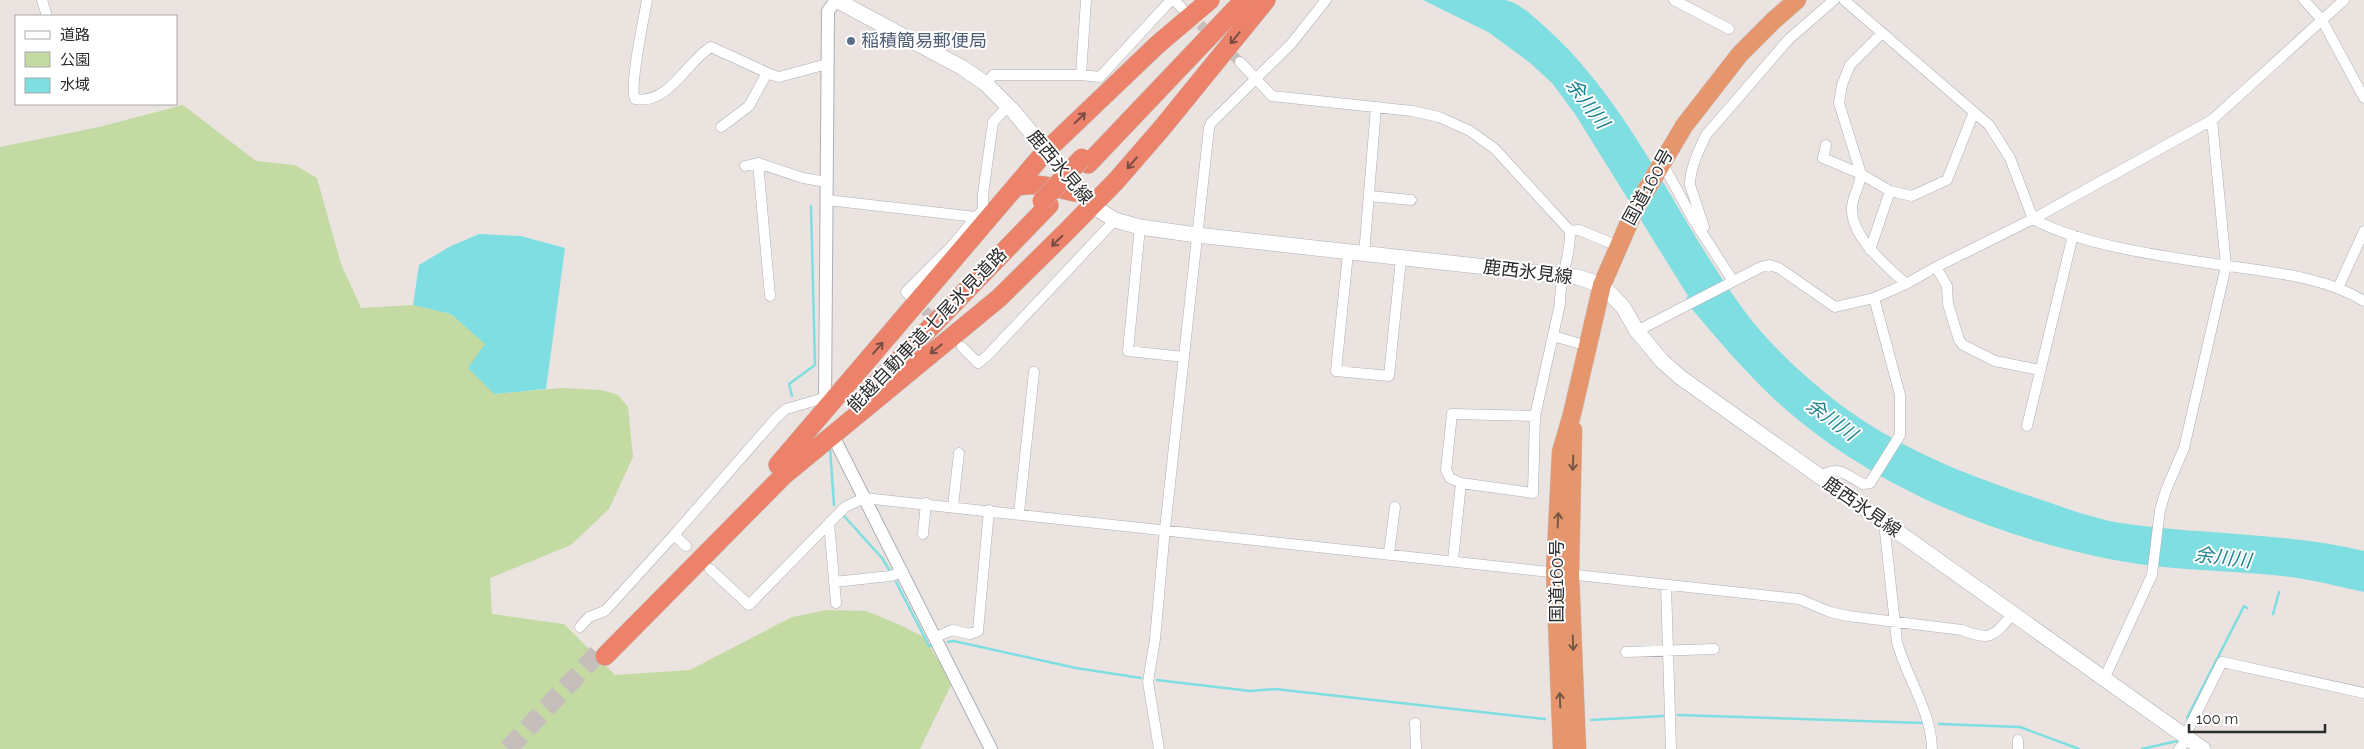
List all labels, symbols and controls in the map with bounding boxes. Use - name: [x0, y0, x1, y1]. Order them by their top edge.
- legend: [15, 15, 178, 105]
- text: 道路: [60, 26, 90, 44]
- place label: 稲積簡易郵便局: [861, 30, 987, 51]
- one-way arrow: [1230, 31, 1241, 44]
- marker: 稲積簡易郵便局: [845, 35, 857, 47]
- text: 公園: [60, 51, 90, 69]
- water label: 余川川: [1562, 74, 1615, 134]
- text: 水域: [60, 76, 90, 94]
- one-way arrow: [1074, 112, 1086, 124]
- street label: 鹿西氷見線: [1023, 125, 1097, 208]
- street label: 国道160号: [1618, 145, 1677, 228]
- one-way arrow: [1126, 156, 1137, 169]
- one-way arrow: [1051, 235, 1064, 247]
- street label: 能越自動車道;七尾氷見道路: [843, 243, 1011, 416]
- street label: 鹿西氷見線: [1482, 256, 1574, 287]
- one-way arrow: [872, 341, 884, 354]
- one-way arrow: [930, 344, 943, 355]
- water label: 余川川: [1802, 393, 1863, 446]
- one-way arrow: [1569, 455, 1578, 471]
- street label: 鹿西氷見線: [1819, 472, 1905, 541]
- one-way arrow: [1553, 513, 1562, 529]
- street label: 国道160号: [1546, 539, 1567, 623]
- water label: 余川川: [2193, 543, 2255, 572]
- one-way arrow: [1568, 634, 1577, 650]
- one-way arrow: [1555, 693, 1565, 709]
- scale bar: [2189, 702, 2325, 734]
- text: 100 m: [2196, 710, 2238, 728]

